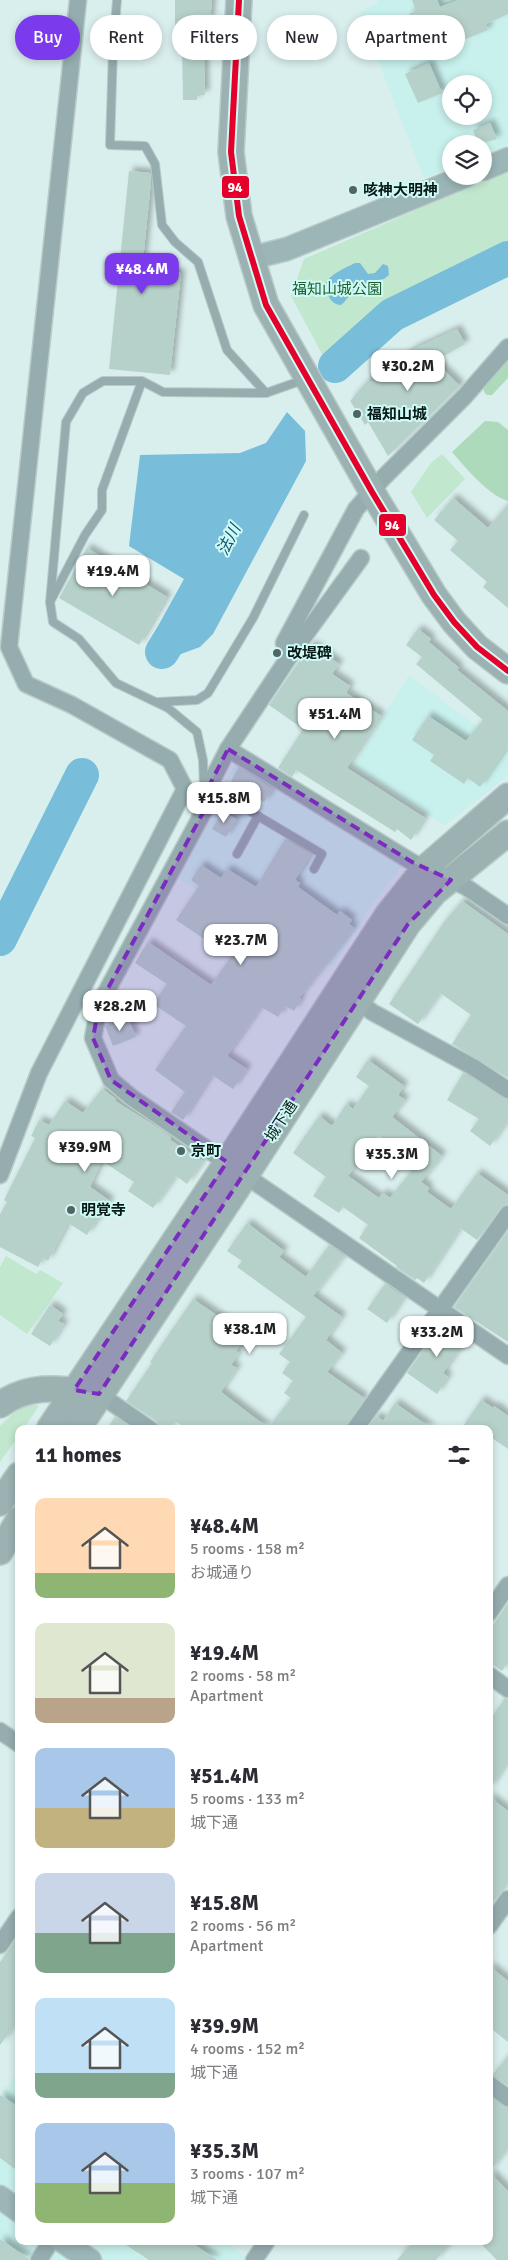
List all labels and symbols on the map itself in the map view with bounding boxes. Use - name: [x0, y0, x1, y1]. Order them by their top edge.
- line badge: 94: [221, 175, 250, 199]
- text: 94: [227, 179, 243, 196]
- place label: 咳神大明神: [363, 181, 438, 199]
- marker: 咳神大明神: [347, 184, 359, 196]
- pin: ¥48.4M: [101, 252, 183, 295]
- park label: 福知山城公園: [292, 280, 382, 298]
- pin: ¥30.2M: [367, 350, 449, 392]
- place label: 福知山城: [366, 405, 427, 423]
- marker: 福知山城: [351, 408, 363, 420]
- line badge: 94: [378, 513, 407, 537]
- text: 94: [384, 517, 400, 534]
- water label: 法川: [213, 519, 246, 559]
- pin: ¥19.4M: [72, 554, 154, 597]
- place label: 改堤碑: [287, 644, 332, 662]
- marker: 改堤碑: [271, 647, 283, 659]
- pin: ¥51.4M: [294, 698, 376, 740]
- pin: ¥15.8M: [183, 782, 265, 824]
- pin: ¥23.7M: [200, 924, 282, 966]
- pin: ¥28.2M: [79, 990, 161, 1032]
- street label: 城下通: [261, 1097, 301, 1145]
- pin: ¥39.9M: [44, 1130, 126, 1173]
- pin: ¥35.3M: [351, 1138, 433, 1180]
- place label: 京町: [191, 1142, 221, 1160]
- marker: 京町: [175, 1145, 187, 1157]
- place label: 明覚寺: [81, 1201, 126, 1219]
- marker: 明覚寺: [65, 1204, 77, 1216]
- pin: ¥38.1M: [209, 1312, 291, 1355]
- pin: ¥33.2M: [396, 1316, 478, 1358]

